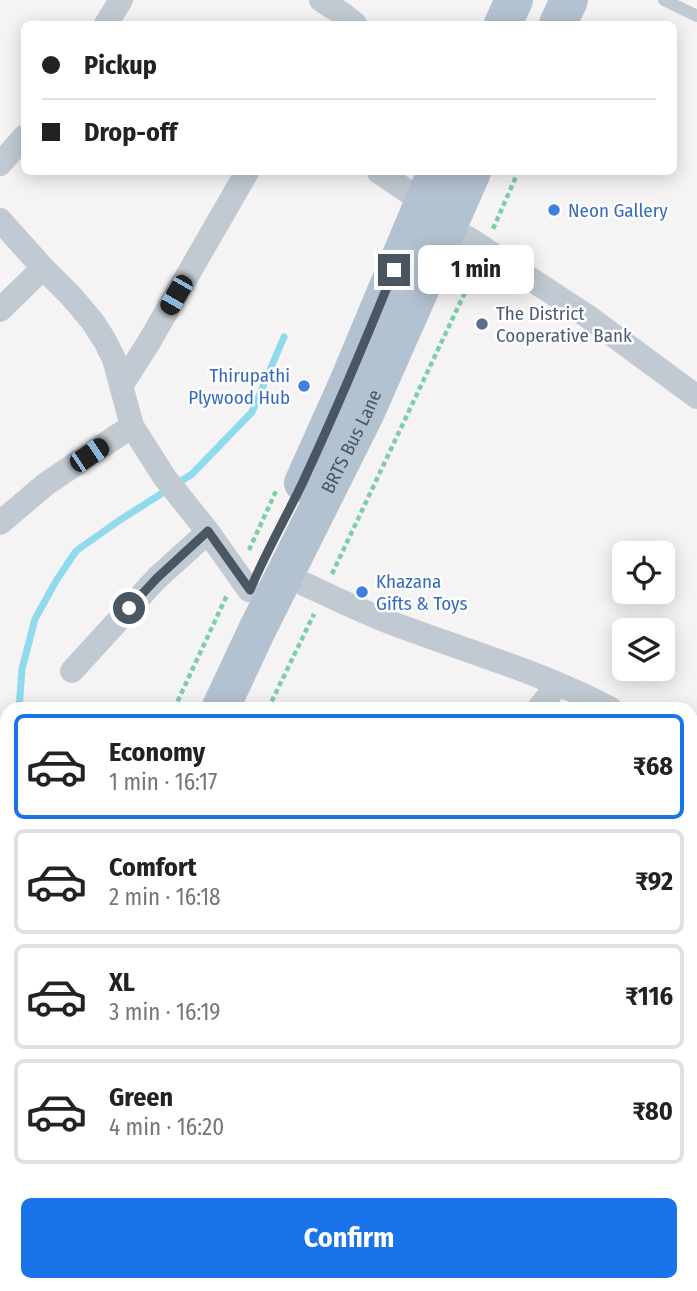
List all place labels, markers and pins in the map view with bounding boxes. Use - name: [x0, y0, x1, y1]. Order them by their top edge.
- place label: Neon Gallery: [568, 199, 668, 222]
- marker: Neon Gallery: [546, 202, 562, 218]
- place label: The District Cooperative Bank: [496, 302, 632, 347]
- marker: The District Cooperative Bank: [474, 316, 490, 332]
- place label: Thirupathi Plywood Hub: [188, 364, 290, 409]
- marker: Thirupathi Plywood Hub: [296, 378, 312, 394]
- place label: Khazana Gifts & Toys: [376, 570, 468, 615]
- marker: Khazana Gifts & Toys: [354, 584, 370, 600]

